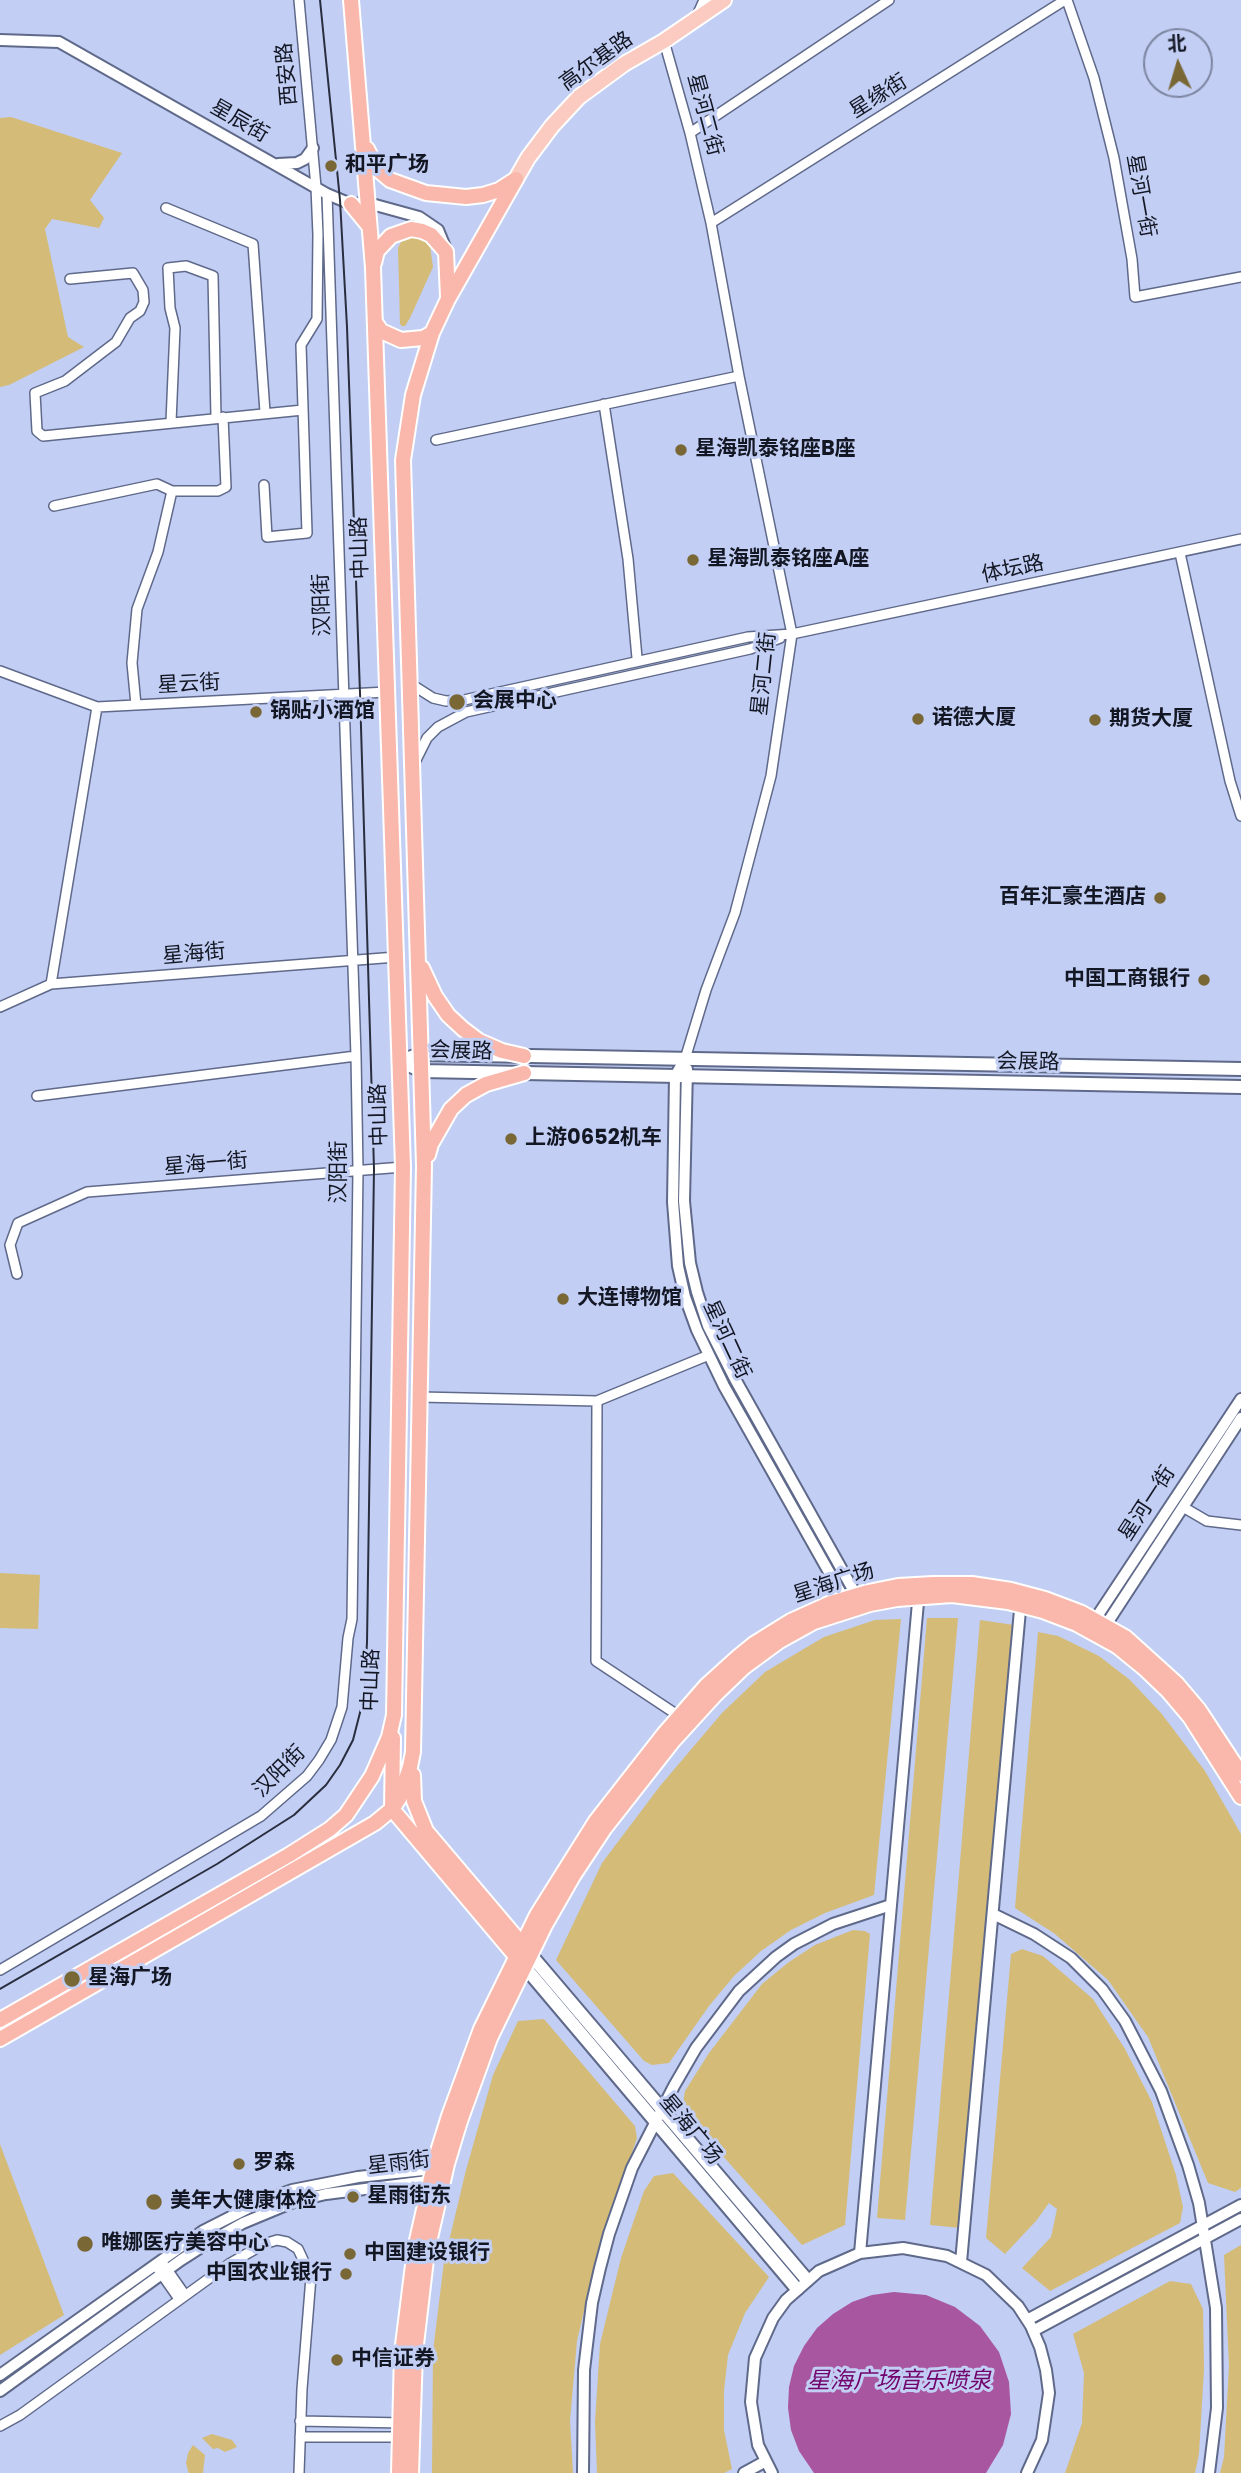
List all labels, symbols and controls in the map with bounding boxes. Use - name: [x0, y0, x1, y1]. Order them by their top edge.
- street label: 高尔基路: [556, 27, 638, 97]
- north arrow: [1143, 28, 1213, 98]
- text: 北: [1166, 29, 1187, 58]
- street label: 西安路: [273, 42, 303, 106]
- street label: 星缘街: [846, 70, 912, 124]
- street label: 星河二街: [681, 71, 727, 159]
- street label: 星辰街: [205, 95, 273, 149]
- street label: 星河一街: [1120, 152, 1160, 240]
- place label: 和平广场: [345, 153, 429, 179]
- marker: 和平广场: [323, 158, 339, 174]
- place label: 星海凯泰铭座B座: [695, 437, 856, 463]
- marker: 星海凯泰铭座B座: [673, 442, 689, 458]
- street label: 中山路: [347, 516, 375, 580]
- place label: 星海凯泰铭座A座: [707, 547, 869, 573]
- street label: 体坛路: [980, 551, 1046, 589]
- marker: 星海凯泰铭座A座: [685, 552, 701, 568]
- street label: 汉阳街: [309, 573, 337, 637]
- street label: 星河二街: [748, 631, 782, 717]
- street label: 星云街: [157, 671, 221, 699]
- place label: 会展中心: [473, 689, 557, 715]
- marker: 会展中心: [447, 692, 467, 712]
- place label: 锅贴小酒馆: [270, 699, 375, 725]
- marker: 锅贴小酒馆: [248, 704, 264, 720]
- place label: 诺德大厦: [932, 706, 1016, 732]
- place label: 期货大厦: [1109, 707, 1193, 733]
- marker: 诺德大厦: [910, 711, 926, 727]
- marker: 期货大厦: [1087, 712, 1103, 728]
- place label: 百年汇豪生酒店: [999, 885, 1146, 911]
- marker: 百年汇豪生酒店: [1152, 890, 1168, 906]
- street label: 星海街: [162, 940, 226, 970]
- place label: 中国工商银行: [1064, 967, 1190, 993]
- marker: 中国工商银行: [1196, 972, 1212, 988]
- street label: 会展路: [429, 1038, 493, 1066]
- street label: 会展路: [996, 1050, 1060, 1076]
- street label: 中山路: [366, 1083, 394, 1147]
- place label: 上游0652机车: [525, 1126, 662, 1152]
- marker: 上游0652机车: [503, 1131, 519, 1147]
- street label: 汉阳街: [327, 1141, 353, 1203]
- street label: 星海一街: [163, 1149, 249, 1181]
- place label: 大连博物馆: [577, 1286, 682, 1312]
- marker: 大连博物馆: [555, 1291, 571, 1307]
- street label: 星河二街: [697, 1297, 755, 1383]
- street label: 星河一街: [1115, 1462, 1181, 1546]
- street label: 星海广场: [790, 1559, 878, 1609]
- street label: 中山路: [358, 1648, 386, 1712]
- street label: 汉阳街: [249, 1741, 311, 1803]
- place label: 星海广场: [88, 1966, 172, 1992]
- marker: 星海广场: [62, 1969, 82, 1989]
- street label: 星海广场: [653, 2090, 727, 2170]
- street label: 星雨街: [366, 2148, 432, 2180]
- place label: 罗森: [253, 2151, 295, 2177]
- marker: 罗森: [231, 2156, 247, 2172]
- place label: 星雨街东: [367, 2184, 451, 2210]
- place label: 美年大健康体检: [170, 2189, 317, 2215]
- marker: 星雨街东: [345, 2189, 361, 2205]
- marker: 美年大健康体检: [144, 2192, 164, 2212]
- place label: 唯娜医疗美容中心: [101, 2231, 269, 2257]
- marker: 唯娜医疗美容中心: [75, 2234, 95, 2254]
- place label: 中国建设银行: [364, 2241, 490, 2267]
- marker: 中国建设银行: [342, 2246, 358, 2262]
- place label: 中国农业银行: [206, 2261, 332, 2287]
- marker: 中国农业银行: [338, 2266, 354, 2282]
- place label: 中信证券: [351, 2347, 435, 2373]
- marker: 中信证券: [329, 2352, 345, 2368]
- water label: 星海广场音乐喷泉: [807, 2368, 991, 2396]

